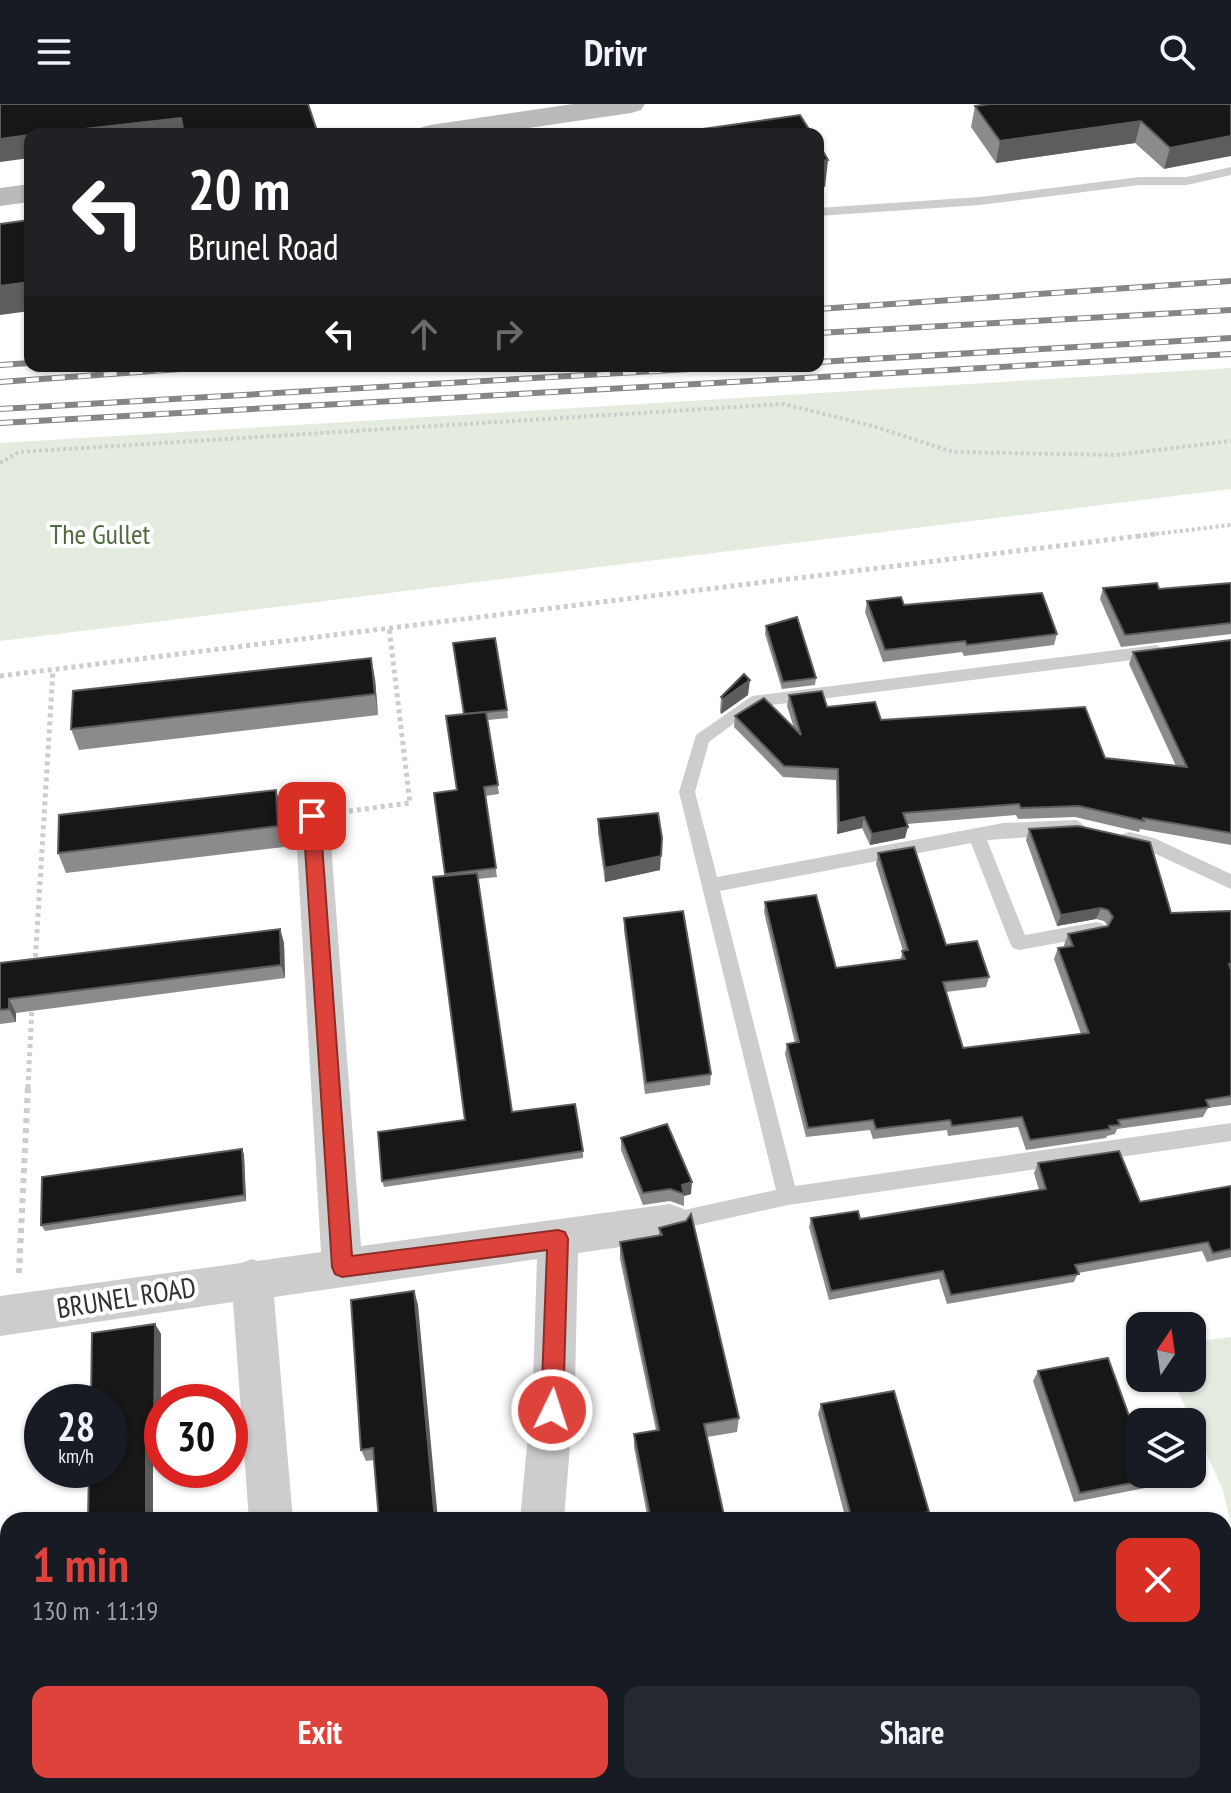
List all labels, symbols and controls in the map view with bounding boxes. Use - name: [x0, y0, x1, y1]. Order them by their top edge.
- text: Drivr: [584, 29, 647, 76]
- icon: menu: [32, 30, 76, 74]
- icon: search: [1155, 30, 1199, 74]
- text: 20 m: [188, 153, 290, 225]
- icon: left: [56, 160, 160, 264]
- text: Brunel Road: [188, 223, 339, 270]
- icon: left: [318, 312, 362, 356]
- icon: ahead: [402, 312, 446, 356]
- icon: right: [486, 312, 530, 356]
- park label: The Gullet: [50, 515, 151, 552]
- pin: [278, 782, 346, 850]
- icon: arrive: [290, 794, 334, 838]
- street label: BRUNEL ROAD: [54, 1268, 198, 1326]
- north arrow: [1126, 1312, 1206, 1392]
- map controls: [1126, 1312, 1206, 1488]
- position arrow: [510, 1368, 594, 1452]
- speed limit sign: 30: [144, 1384, 248, 1488]
- text: 28: [57, 1400, 95, 1452]
- button: layers: [1126, 1408, 1206, 1488]
- text: km/h: [58, 1443, 94, 1469]
- text: 1 min: [32, 1533, 129, 1595]
- button: close: [1116, 1538, 1200, 1622]
- text: 130 m · 11:19: [32, 1594, 158, 1627]
- button: Exit: [32, 1686, 608, 1778]
- button: Share: [624, 1686, 1200, 1778]

